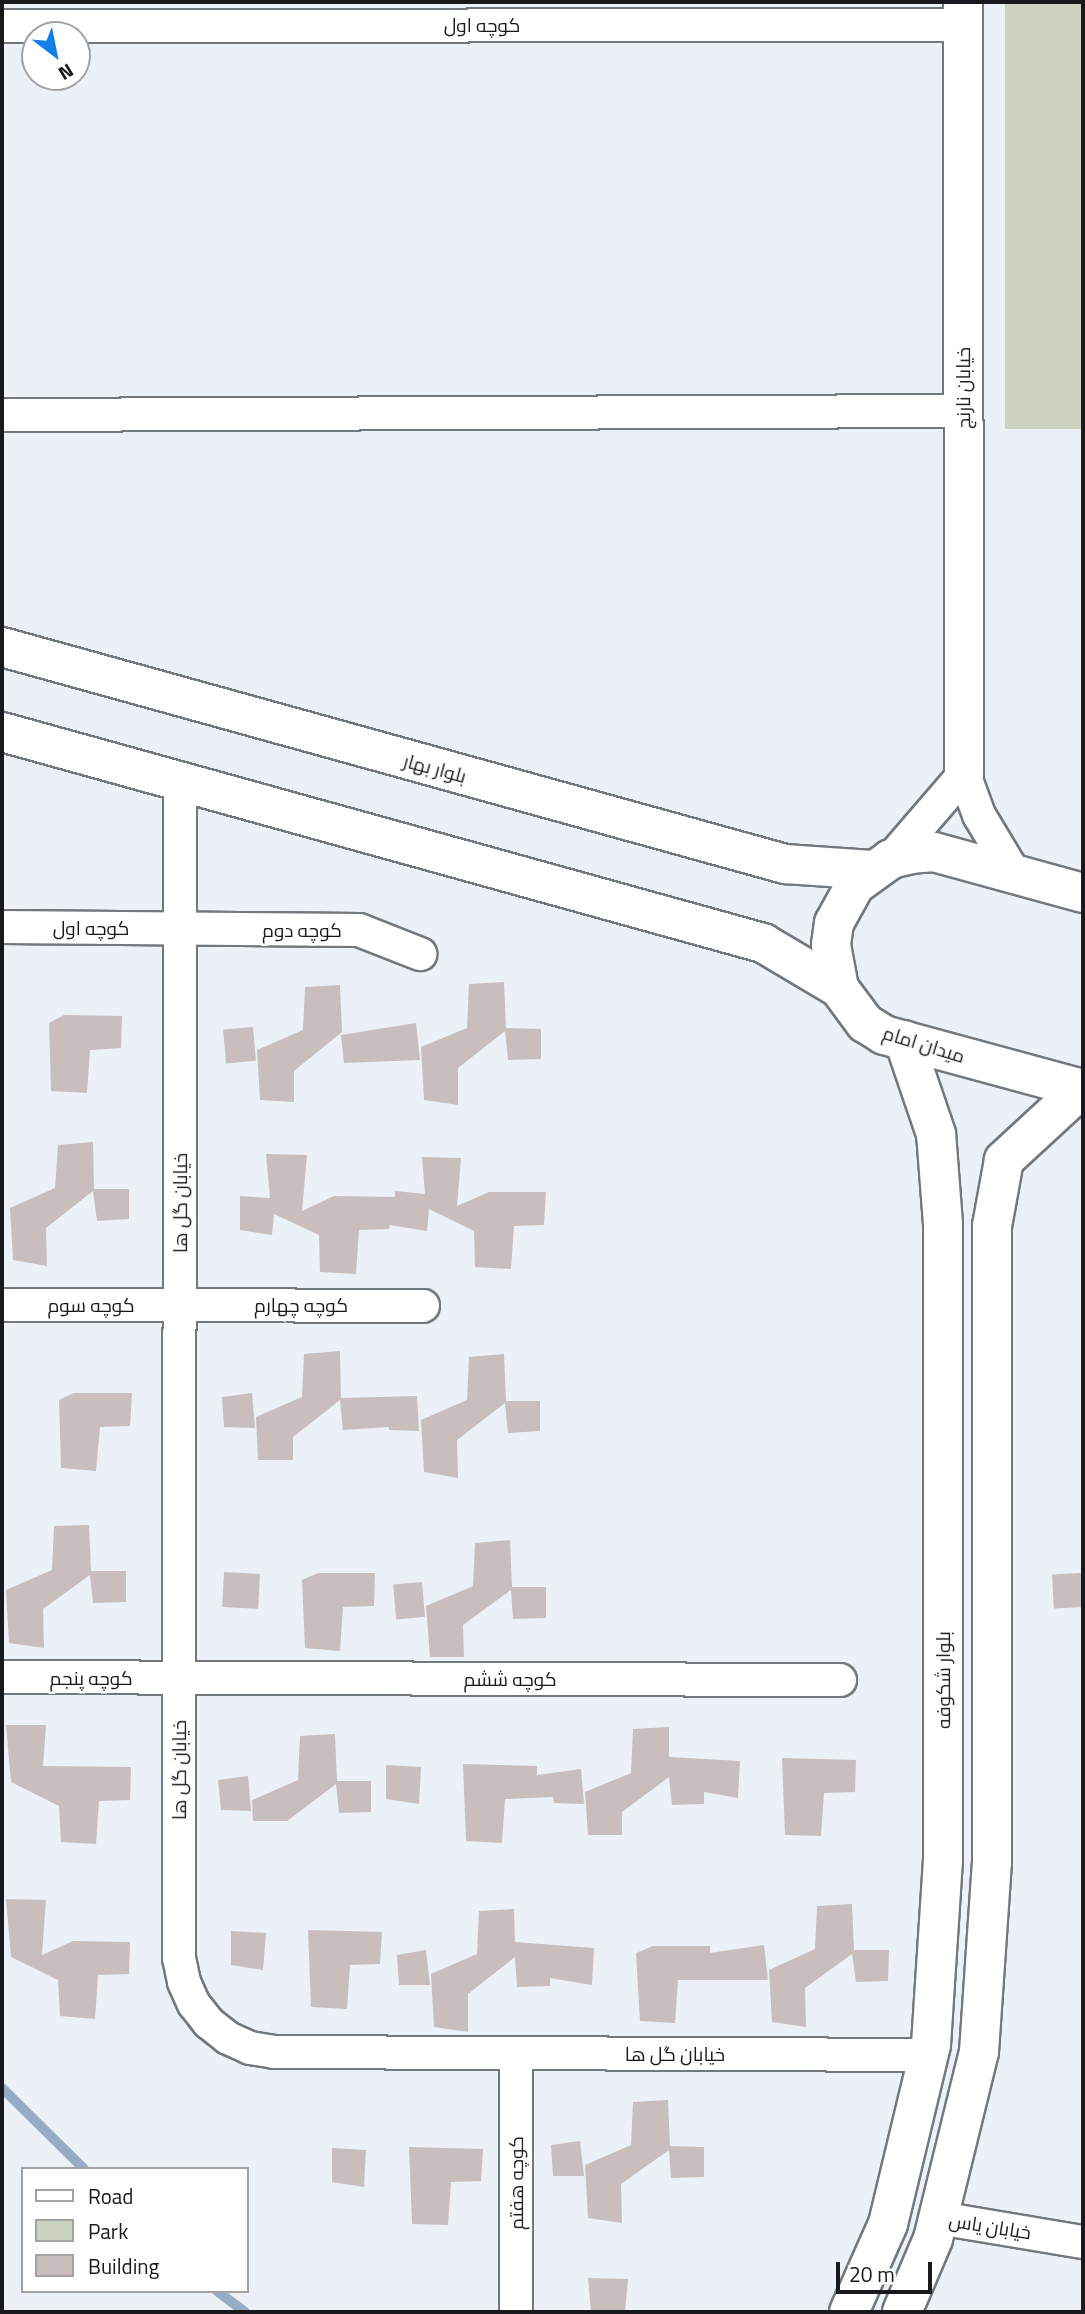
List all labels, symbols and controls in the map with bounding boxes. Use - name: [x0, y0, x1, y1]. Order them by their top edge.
- street label: کوچه اول: [444, 14, 520, 36]
- north arrow: [21, 21, 91, 91]
- text: N: [53, 57, 80, 88]
- street label: خیابان نارنج: [952, 347, 974, 429]
- street label: بلوار بهار: [401, 749, 469, 787]
- street label: کوچه اول: [53, 917, 129, 939]
- street label: کوچه دوم: [262, 919, 342, 941]
- street label: میدان امام: [880, 1021, 968, 1067]
- street label: خیابان گل ها: [169, 1153, 191, 1253]
- street label: کوچه سوم: [47, 1294, 135, 1316]
- street label: کوچه چهارم: [254, 1294, 348, 1316]
- street label: بلوار شکوفه: [932, 1631, 954, 1729]
- street label: کوچه پنجم: [49, 1667, 133, 1689]
- street label: کوچه ششم: [463, 1668, 557, 1690]
- street label: خیابان گل ها: [168, 1720, 190, 1820]
- street label: خیابان گل ها: [625, 2043, 725, 2065]
- street label: کوچه هفتم: [505, 2136, 527, 2230]
- legend: [21, 2167, 248, 2293]
- text: Road: [88, 2180, 133, 2212]
- street label: خیابان یاس: [947, 2208, 1033, 2244]
- text: Park: [88, 2215, 128, 2247]
- scale bar: [840, 2248, 936, 2292]
- text: Building: [88, 2250, 159, 2282]
- text: 20 m: [849, 2258, 895, 2290]

